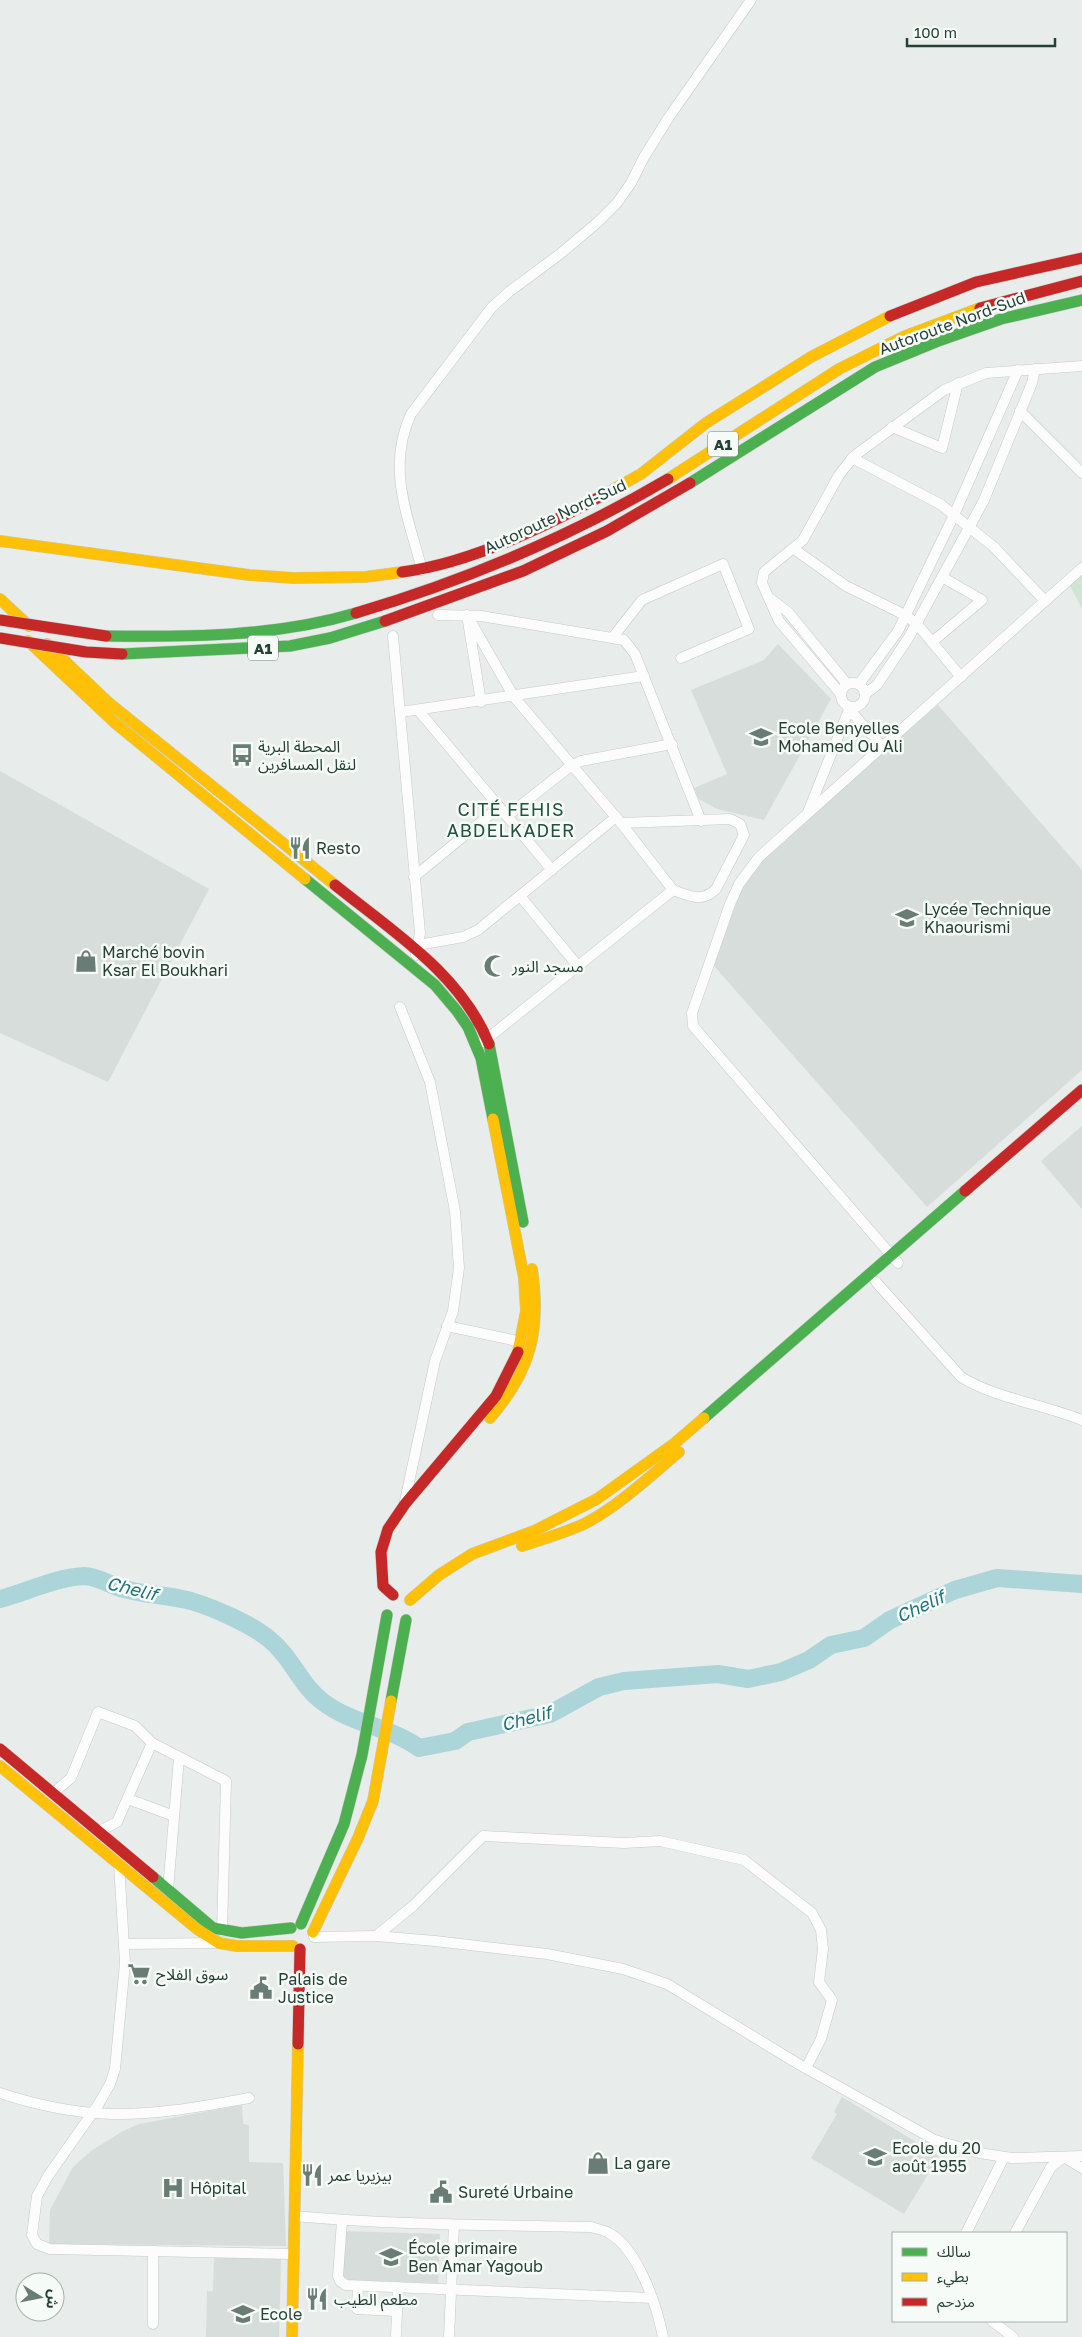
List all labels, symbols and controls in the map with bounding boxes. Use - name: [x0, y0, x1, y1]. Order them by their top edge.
- scale bar: [907, 15, 1054, 47]
- text: 100 m: [914, 23, 957, 41]
- street label: Autoroute Nord-Sud: [876, 287, 1028, 359]
- road number: A1: [708, 432, 738, 456]
- street label: Autoroute Nord-Sud: [481, 474, 629, 558]
- road number: A1: [248, 636, 278, 660]
- place label: Ecole Benyelles Mohamed Ou Ali: [778, 718, 903, 756]
- school or university icon: Ecole Benyelles Mohamed Ou Ali: [748, 724, 774, 750]
- place label: المحطة البرية لنقل المسافرين: [258, 736, 356, 774]
- bus stop icon: المحطة البرية لنقل المسافرين: [229, 742, 255, 768]
- district label: CITÉ FEHIS ABDELKADER: [447, 798, 575, 841]
- restaurant icon: Resto: [287, 835, 313, 861]
- place label: Resto: [316, 838, 360, 858]
- place label: Lycée Technique Khaourismi: [924, 899, 1051, 937]
- school or university icon: Lycée Technique Khaourismi: [894, 905, 920, 931]
- place label: Marché bovin Ksar El Boukhari: [102, 942, 228, 980]
- shop icon: Marché bovin Ksar El Boukhari: [73, 948, 99, 974]
- mosque icon: مسجد النور: [482, 953, 508, 979]
- place label: مسجد النور: [511, 956, 584, 976]
- water label: Chelif: [105, 1571, 163, 1606]
- water label: Chelif: [892, 1584, 951, 1627]
- water label: Chelif: [499, 1700, 557, 1735]
- supermarket icon: سوق الفلاح: [126, 1961, 152, 1987]
- place label: سوق الفلاح: [156, 1964, 228, 1987]
- place label: Palais de Justice: [278, 1969, 347, 2007]
- public building icon: Palais de Justice: [248, 1975, 274, 2001]
- place label: Ecole du 20 août 1955: [892, 2138, 981, 2176]
- school or university icon: Ecole du 20 août 1955: [862, 2144, 888, 2170]
- shop icon: La gare: [585, 2150, 611, 2176]
- place label: La gare: [614, 2153, 671, 2173]
- restaurant icon: بيزيريا عمر: [299, 2162, 325, 2188]
- place label: بيزيريا عمر: [327, 2165, 392, 2185]
- hospital icon: Hôpital: [160, 2175, 186, 2201]
- place label: Hôpital: [190, 2178, 246, 2198]
- public building icon: Sureté Urbaine: [428, 2179, 454, 2205]
- place label: Sureté Urbaine: [458, 2182, 573, 2202]
- legend: [892, 2232, 1067, 2322]
- place label: École primaire Ben Amar Yagoub: [408, 2238, 543, 2276]
- text: سالك: [937, 2242, 971, 2260]
- school or university icon: École primaire Ben Amar Yagoub: [378, 2244, 404, 2270]
- text: بطيء: [937, 2267, 969, 2288]
- north arrow: [15, 2272, 65, 2322]
- restaurant icon: مطعم الطيب: [304, 2286, 330, 2312]
- text: ش: [43, 2288, 63, 2310]
- place label: مطعم الطيب: [334, 2289, 418, 2312]
- text: مزدحم: [937, 2292, 975, 2313]
- school or university icon: Ecole: [230, 2301, 256, 2327]
- place label: Ecole: [260, 2304, 302, 2324]

